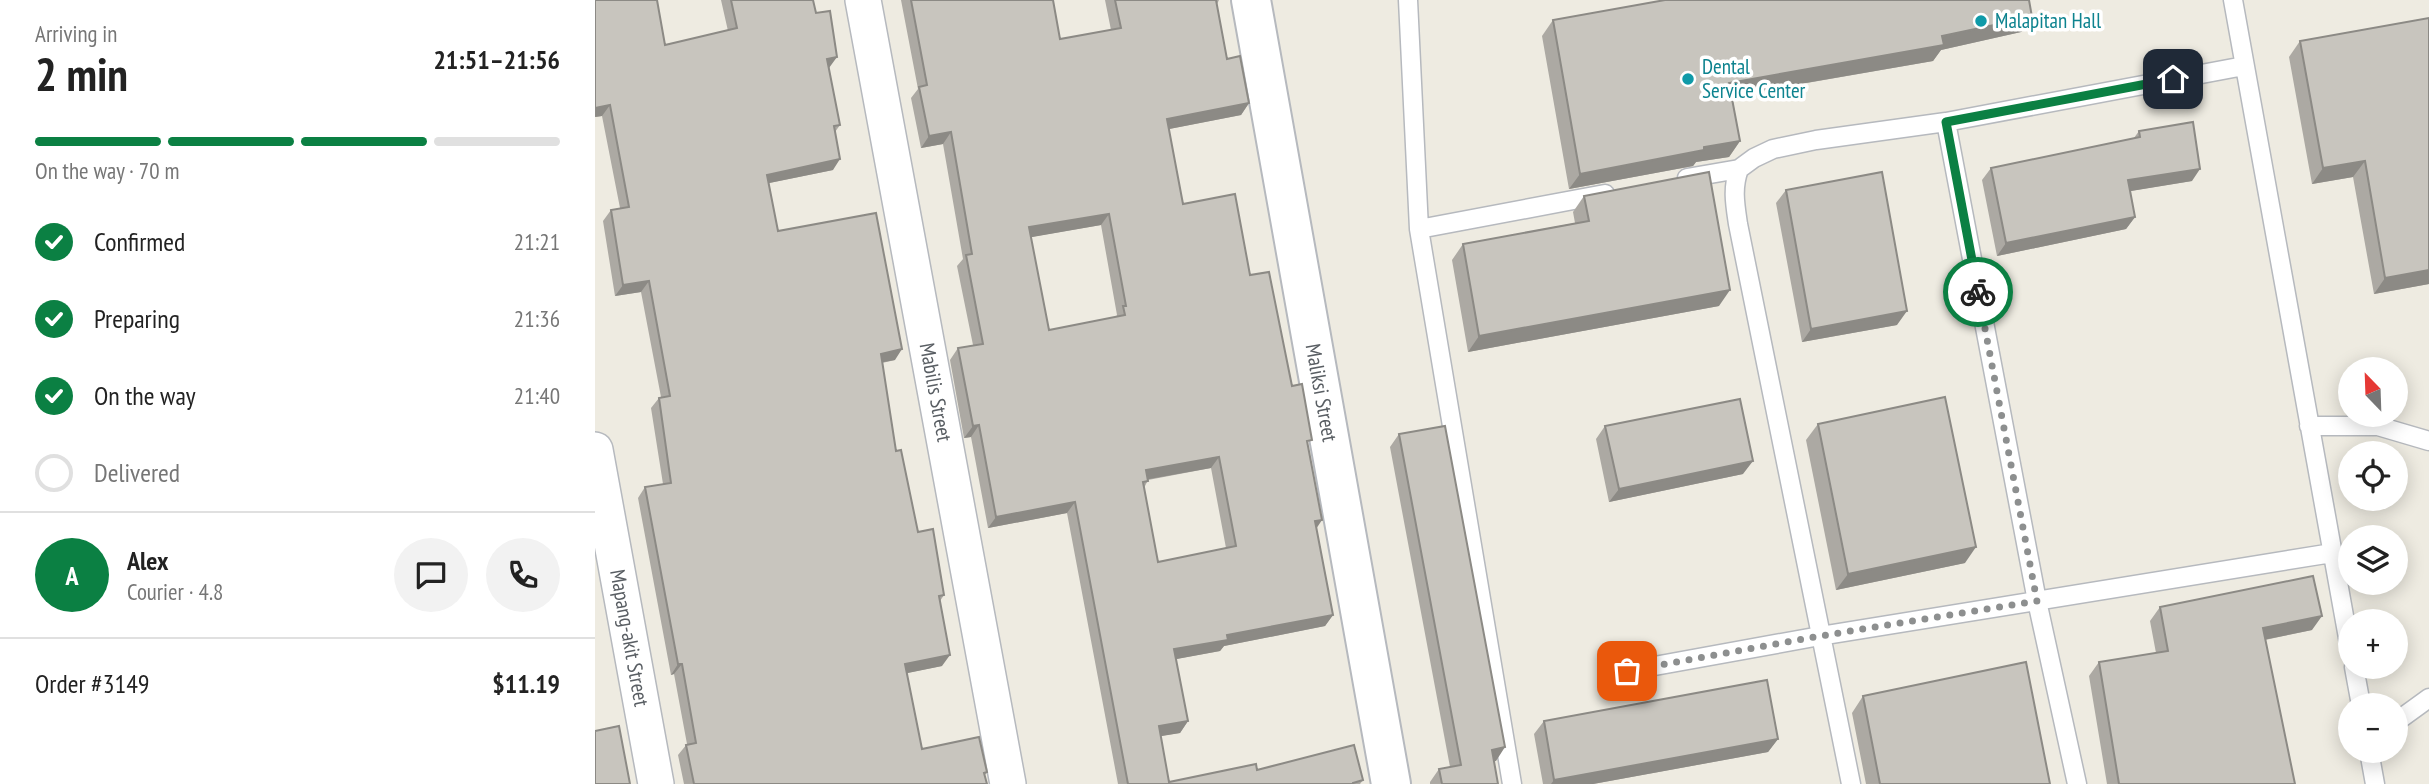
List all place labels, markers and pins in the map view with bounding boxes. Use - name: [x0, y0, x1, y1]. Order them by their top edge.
- place label: Malapitan Hall: [1995, 7, 2101, 34]
- marker: Malapitan Hall: [1973, 13, 1989, 29]
- pin: [2143, 49, 2203, 109]
- place label: Dental Service Center: [1702, 53, 1806, 104]
- marker: Dental Service Center: [1680, 71, 1696, 87]
- pin: [1597, 641, 1657, 701]

